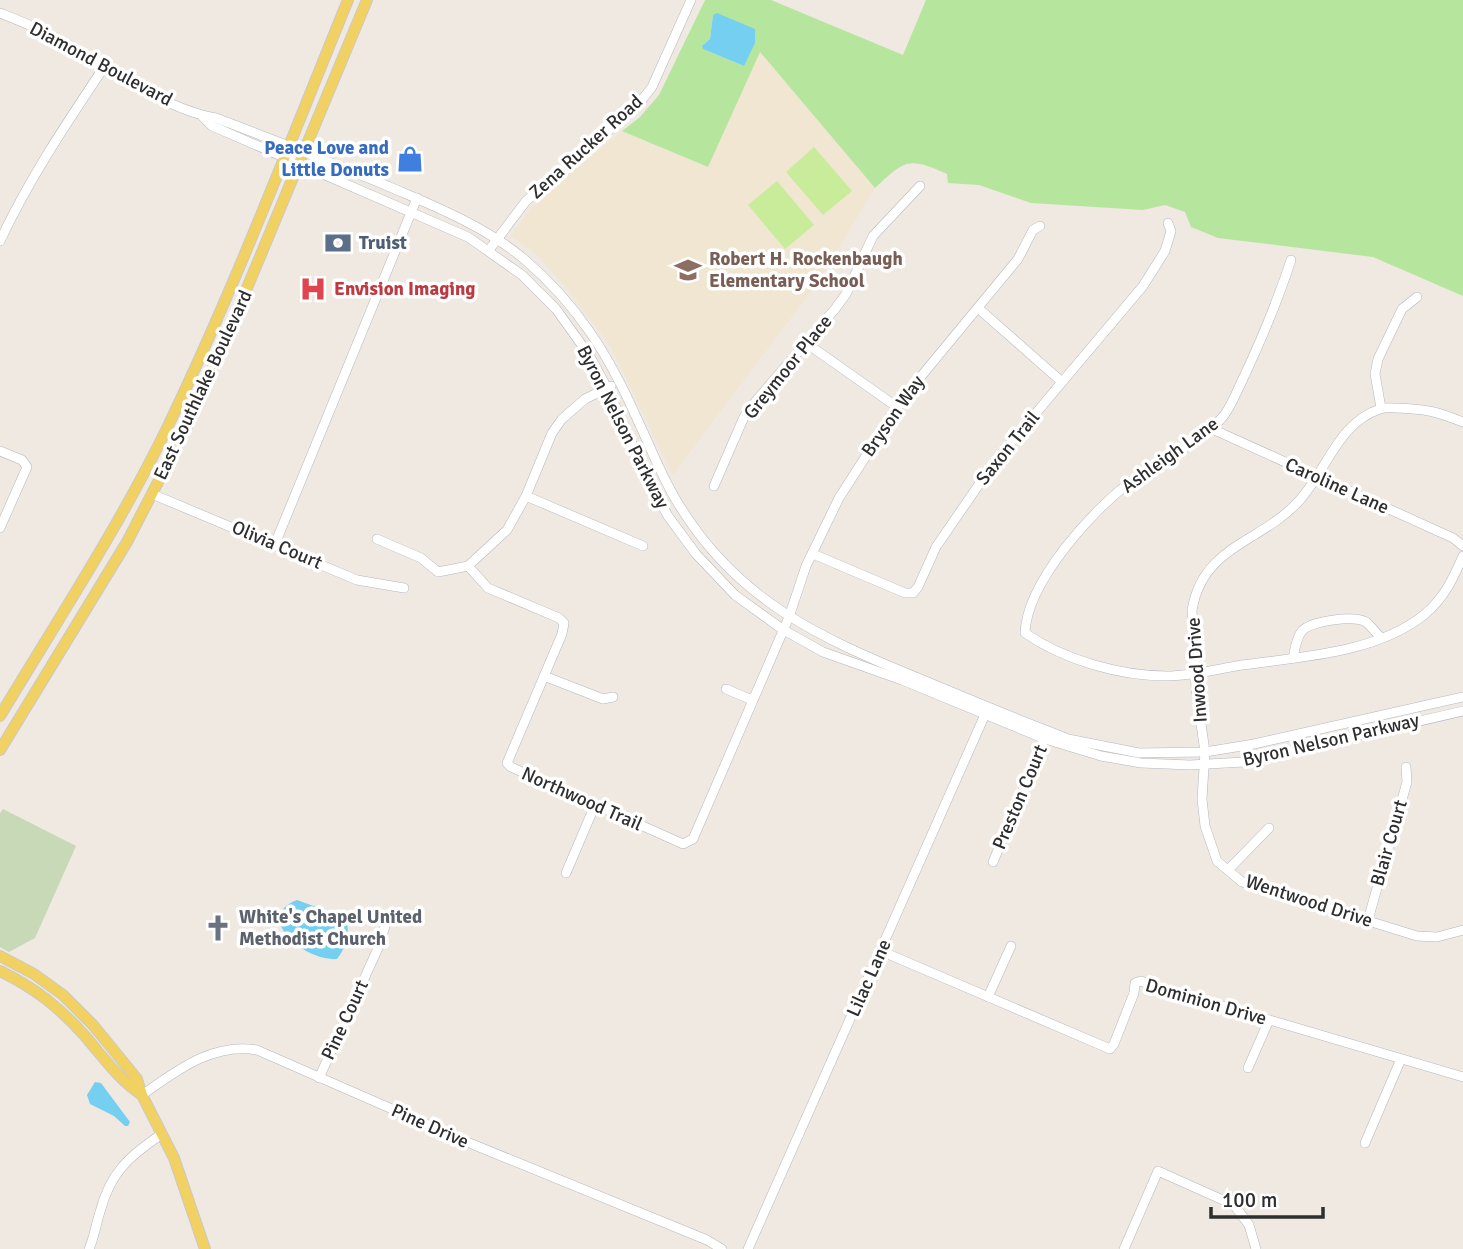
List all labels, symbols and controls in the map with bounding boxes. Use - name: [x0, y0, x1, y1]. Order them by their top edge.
- street label: Diamond Boulevard: [25, 16, 177, 112]
- street label: Zena Rucker Road: [524, 90, 648, 204]
- place label: Peace Love and Little Donuts: [264, 136, 389, 182]
- shop icon: Peace Love and Little Donuts: [395, 144, 425, 174]
- bank icon: Truist: [323, 228, 353, 258]
- place label: Truist: [359, 231, 407, 255]
- place label: Robert H. Rockenbaugh Elementary School: [709, 247, 903, 293]
- school or university icon: Robert H. Rockenbaugh Elementary School: [673, 255, 703, 285]
- hospital icon: Envision Imaging: [298, 274, 328, 304]
- place label: Envision Imaging: [334, 277, 476, 301]
- street label: East Southlake Boulevard: [148, 286, 258, 484]
- street label: Greymoor Place: [739, 310, 837, 424]
- street label: Byron Nelson Parkway: [571, 341, 675, 513]
- street label: Bryson Way: [856, 371, 930, 461]
- street label: Saxon Trail: [971, 406, 1045, 490]
- street label: Ashleigh Lane: [1117, 412, 1223, 498]
- street label: Caroline Lane: [1281, 452, 1393, 520]
- street label: Olivia Court: [228, 515, 326, 575]
- street label: Inwood Drive: [1181, 616, 1213, 724]
- street label: Byron Nelson Parkway: [1240, 708, 1422, 772]
- street label: Preston Court: [987, 741, 1053, 853]
- street label: Northwood Trail: [518, 762, 646, 836]
- street label: Blair Court: [1365, 797, 1413, 889]
- street label: Wentwood Drive: [1242, 869, 1376, 933]
- place label: White's Chapel United Methodist Church: [239, 905, 422, 951]
- church icon: White's Chapel United Methodist Church: [203, 913, 233, 943]
- street label: Lilac Lane: [841, 936, 897, 1020]
- street label: Dominion Drive: [1143, 973, 1269, 1031]
- street label: Pine Court: [316, 976, 374, 1064]
- street label: Pine Drive: [387, 1098, 473, 1154]
- scale bar: [1211, 1176, 1323, 1220]
- text: 100 m: [1222, 1187, 1277, 1213]

